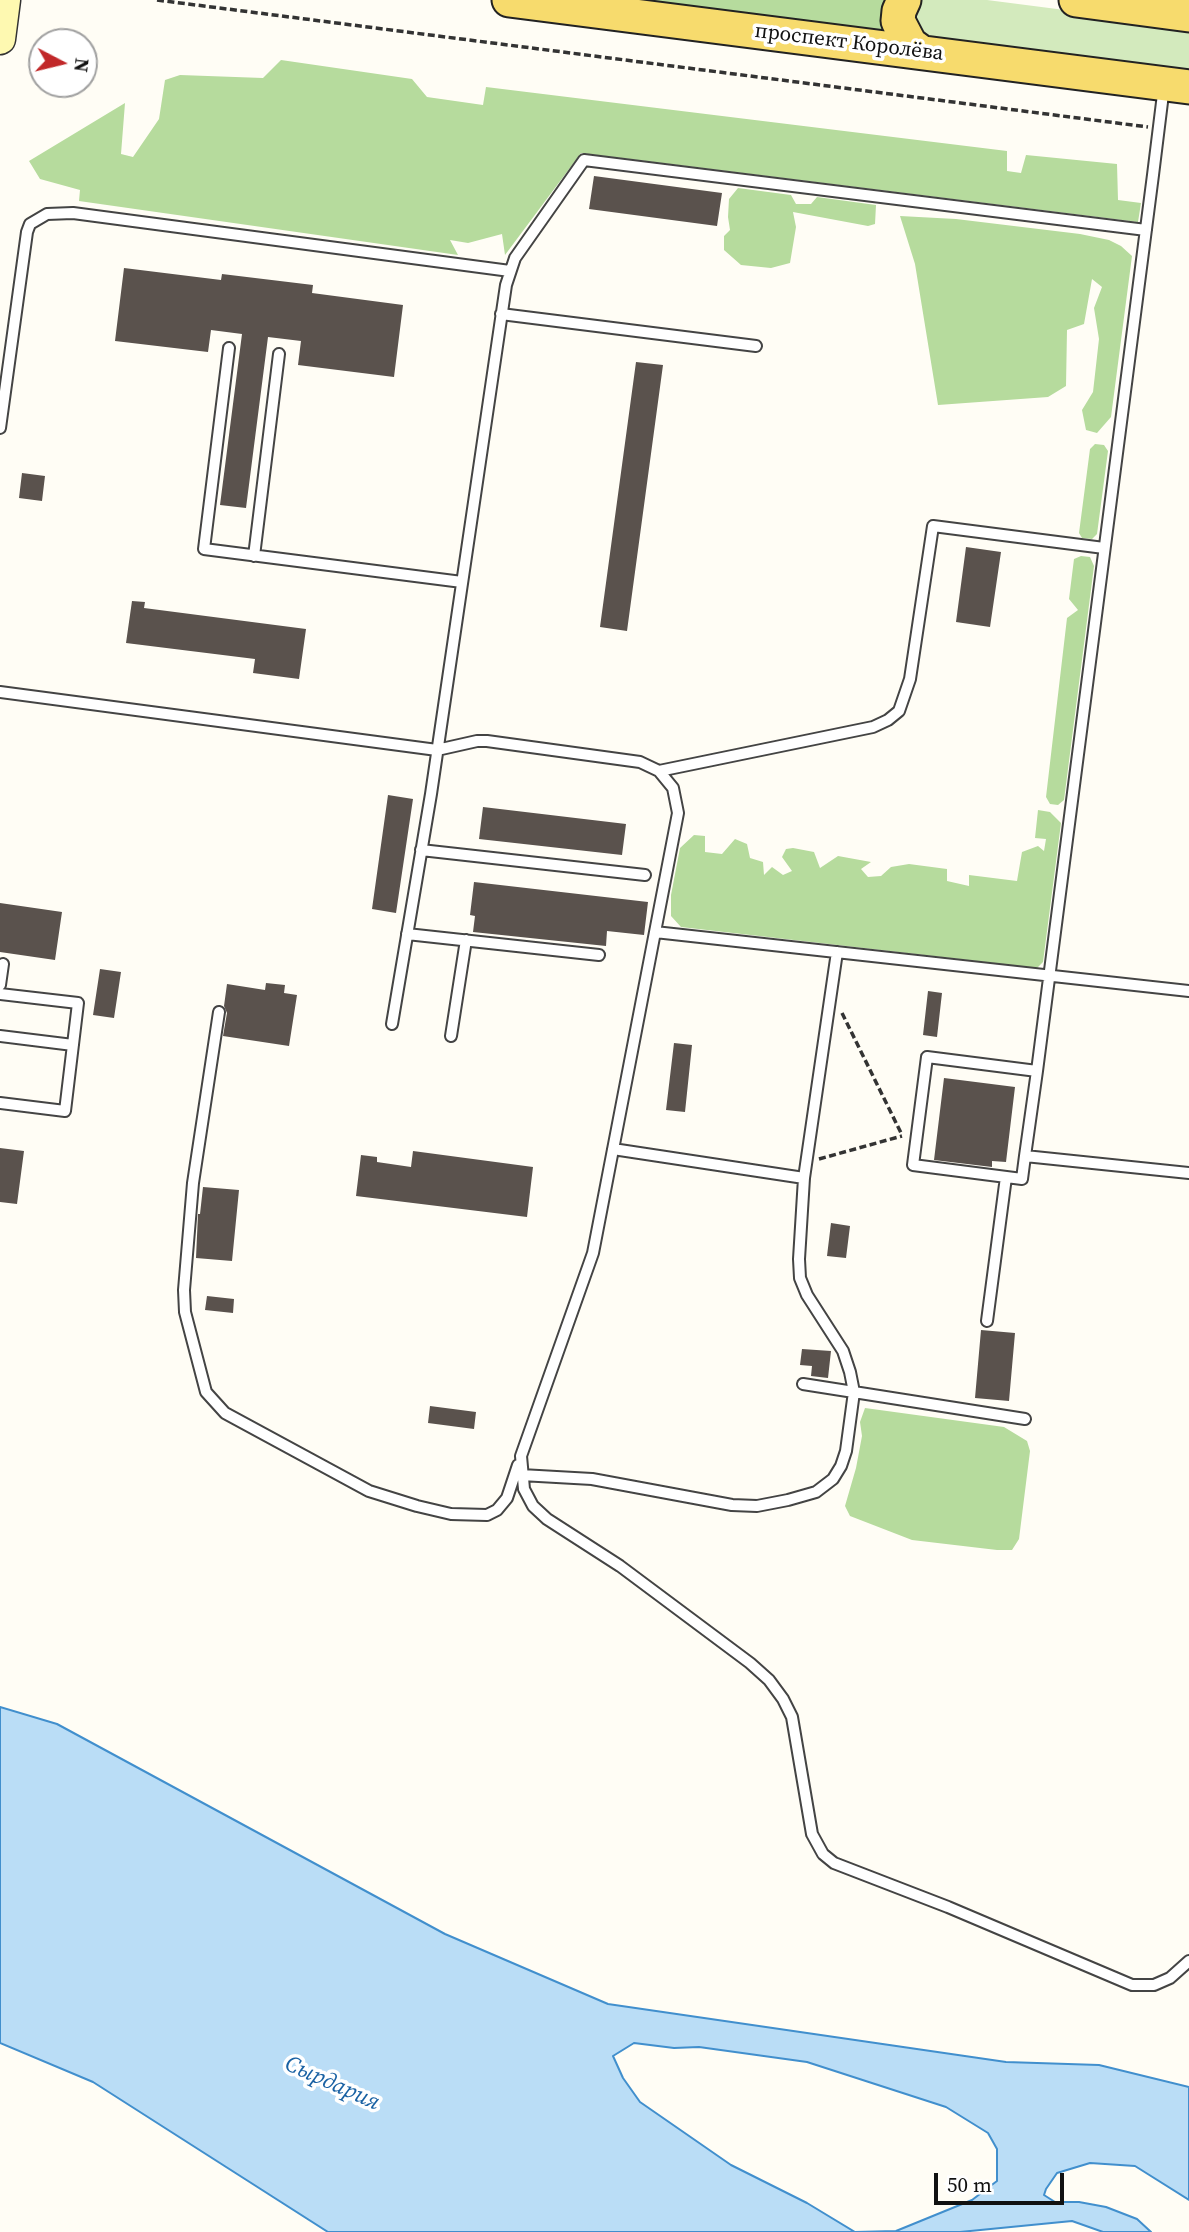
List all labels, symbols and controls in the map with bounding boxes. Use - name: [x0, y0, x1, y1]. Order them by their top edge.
- street label: проспект Королёва: [753, 19, 945, 67]
- north arrow: [28, 28, 98, 98]
- text: N: [68, 57, 96, 74]
- water label: Сырдария: [280, 2051, 384, 2117]
- scale bar: [937, 2158, 1066, 2202]
- text: 50 m: [947, 2170, 992, 2199]

